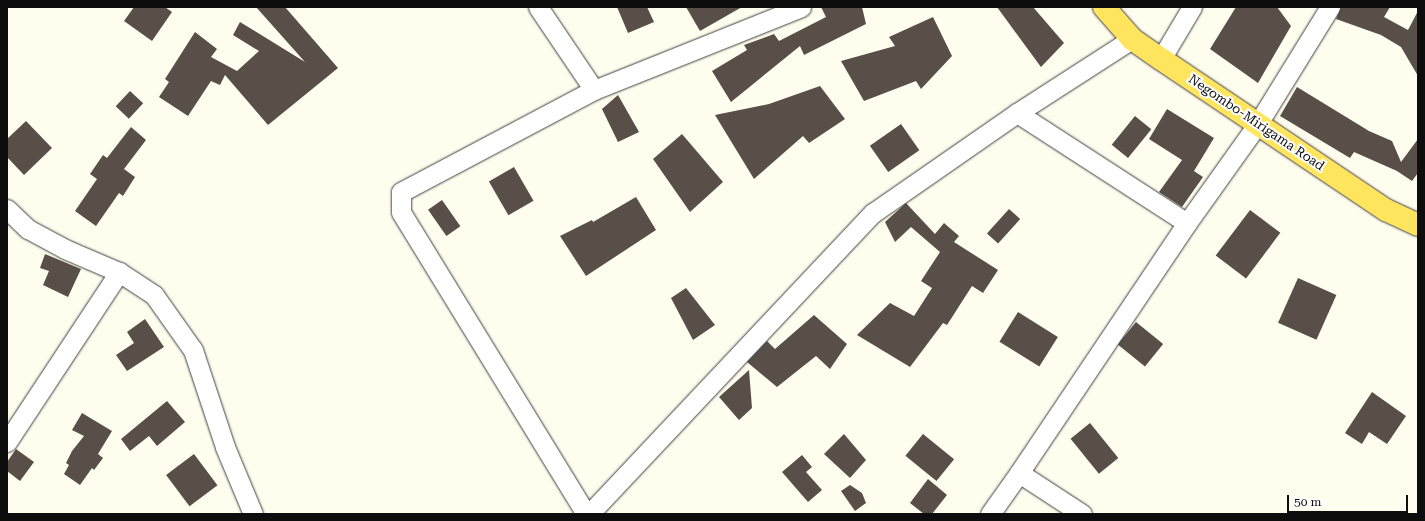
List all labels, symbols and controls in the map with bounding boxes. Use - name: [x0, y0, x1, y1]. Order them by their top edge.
- street label: Negombo-Mirigama Road: [1185, 72, 1327, 174]
- scale bar: [1289, 487, 1410, 513]
- text: 50 m: [1294, 495, 1321, 509]

